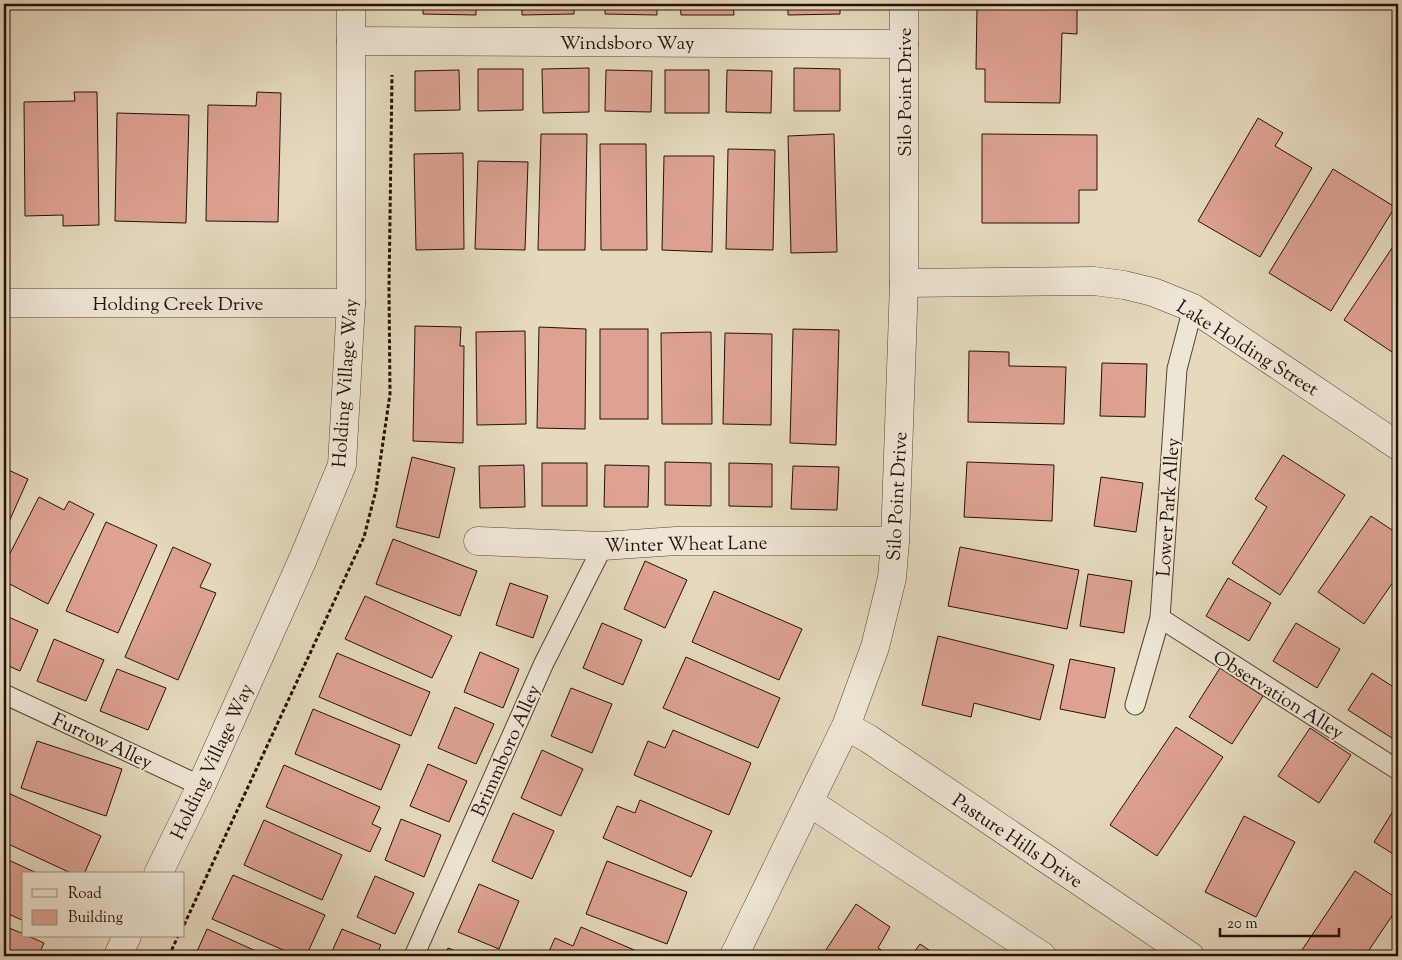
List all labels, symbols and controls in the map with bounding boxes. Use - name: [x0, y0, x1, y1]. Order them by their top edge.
- street label: Silo Point Drive: [893, 27, 920, 157]
- street label: Windsboro Way: [560, 31, 695, 58]
- street label: Holding Creek Drive: [93, 292, 264, 319]
- street label: Lake Holding Street: [1170, 294, 1323, 404]
- street label: Holding Village Way: [327, 297, 366, 469]
- street label: Silo Point Drive: [882, 431, 915, 561]
- street label: Lower Park Alley: [1151, 436, 1188, 578]
- street label: Winter Wheat Lane: [604, 531, 768, 560]
- street label: Observation Alley: [1207, 645, 1349, 748]
- street label: Holding Village Way: [165, 679, 262, 845]
- street label: Brimmboro Alley: [466, 680, 549, 821]
- street label: Furrow Alley: [48, 707, 157, 777]
- street label: Pasture Hills Drive: [946, 788, 1087, 896]
- legend: [22, 872, 185, 938]
- text: Road: [68, 884, 102, 905]
- scale bar: [1220, 905, 1338, 937]
- text: Building: [68, 908, 123, 929]
- text: 20 m: [1227, 914, 1258, 935]

